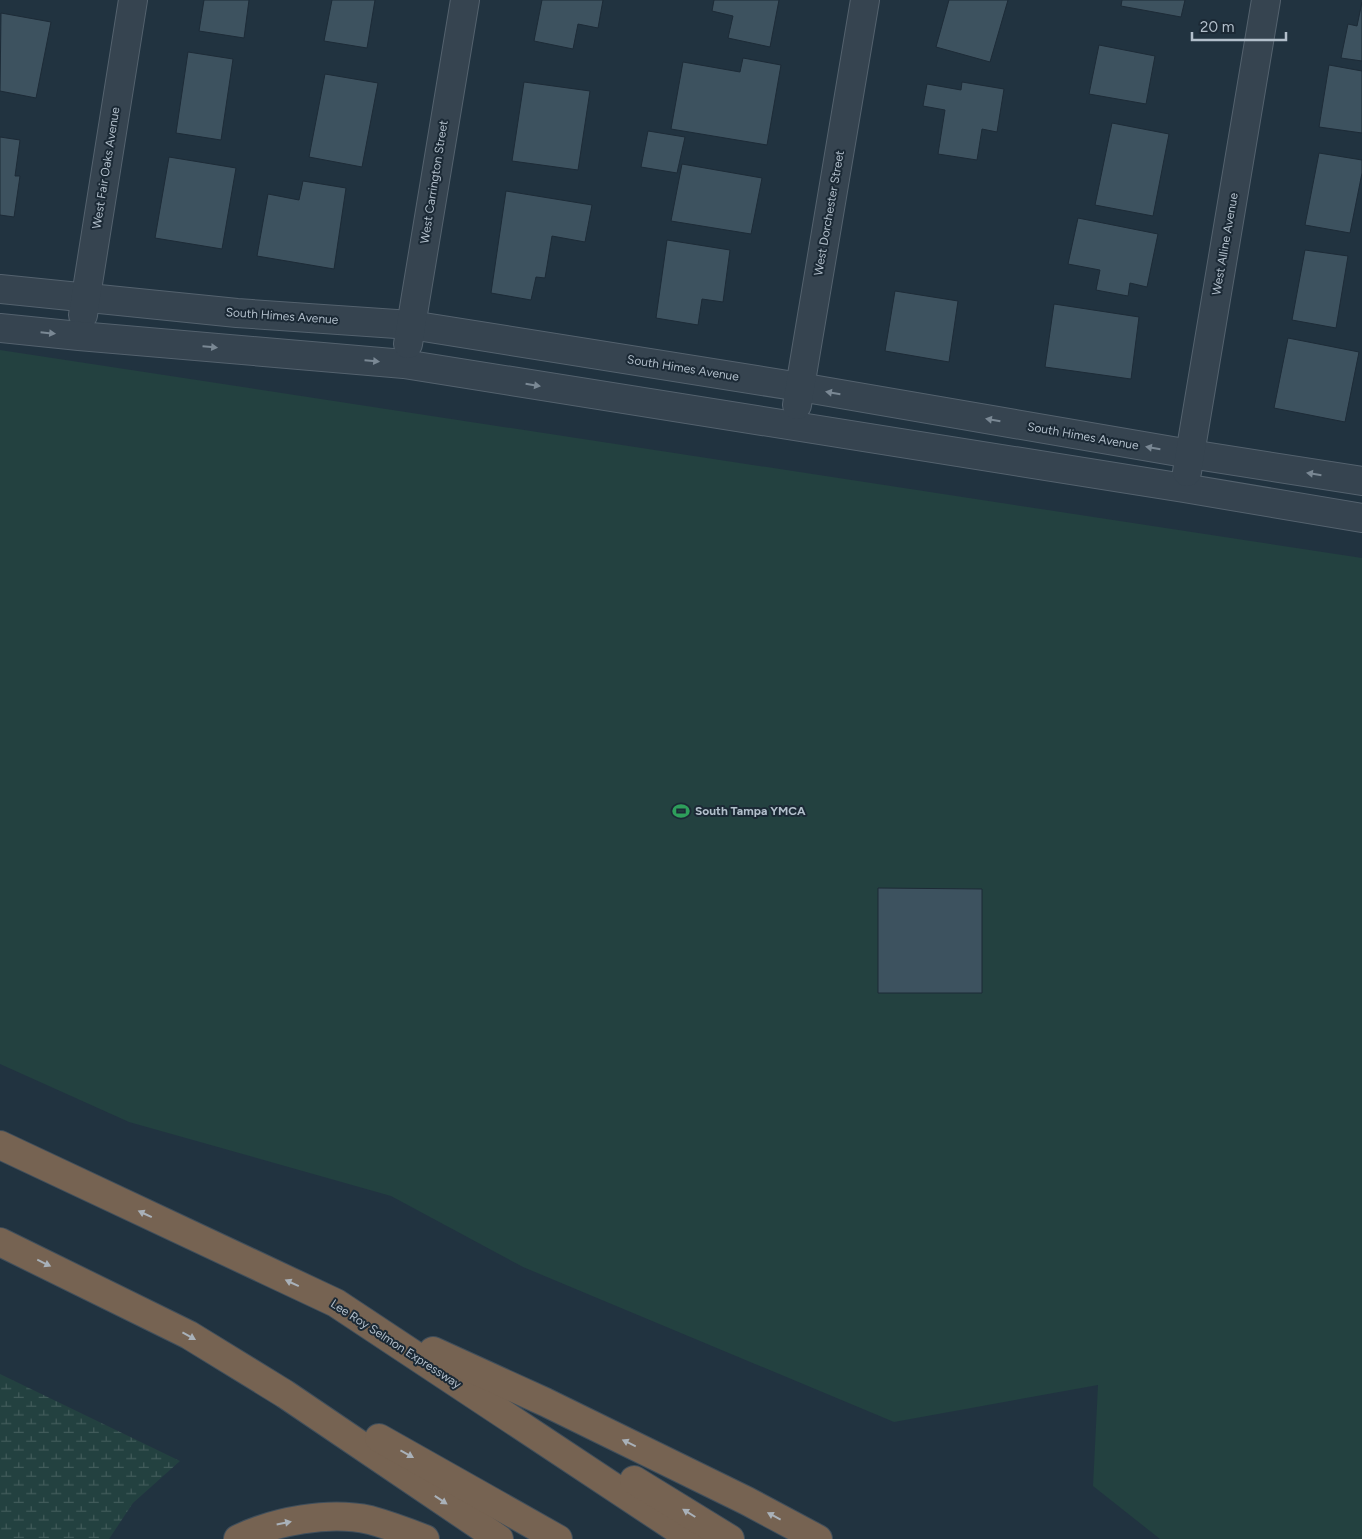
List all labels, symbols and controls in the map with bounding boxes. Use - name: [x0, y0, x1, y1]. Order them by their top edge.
- scale bar: [1192, 10, 1286, 42]
- text: 20 m: [1200, 18, 1234, 36]
- street label: West Fair Oaks Avenue: [89, 106, 123, 230]
- street label: West Carrington Street: [417, 119, 451, 245]
- street label: West Dorchester Street: [811, 149, 847, 277]
- street label: West Alline Avenue: [1209, 191, 1241, 296]
- street label: South Himes Avenue: [225, 305, 339, 327]
- one-way arrow: [41, 329, 57, 337]
- one-way arrow: [203, 344, 219, 352]
- street label: South Himes Avenue: [626, 352, 740, 384]
- one-way arrow: [364, 358, 380, 366]
- one-way arrow: [525, 382, 541, 390]
- one-way arrow: [825, 388, 841, 396]
- one-way arrow: [985, 416, 1001, 424]
- street label: South Himes Avenue: [1026, 419, 1140, 453]
- one-way arrow: [1145, 443, 1161, 451]
- one-way arrow: [1305, 469, 1321, 477]
- sports icon: South Tampa YMCA: [671, 801, 691, 821]
- place label: South Tampa YMCA: [695, 804, 806, 818]
- one-way arrow: [138, 1210, 152, 1218]
- one-way arrow: [37, 1260, 51, 1268]
- one-way arrow: [285, 1278, 299, 1286]
- street label: Lee Roy Selmon Expressway: [328, 1297, 464, 1392]
- one-way arrow: [182, 1332, 197, 1340]
- one-way arrow: [622, 1439, 636, 1447]
- one-way arrow: [400, 1449, 414, 1458]
- one-way arrow: [434, 1495, 448, 1505]
- one-way arrow: [682, 1509, 695, 1518]
- one-way arrow: [767, 1512, 782, 1520]
- one-way arrow: [276, 1519, 292, 1527]

